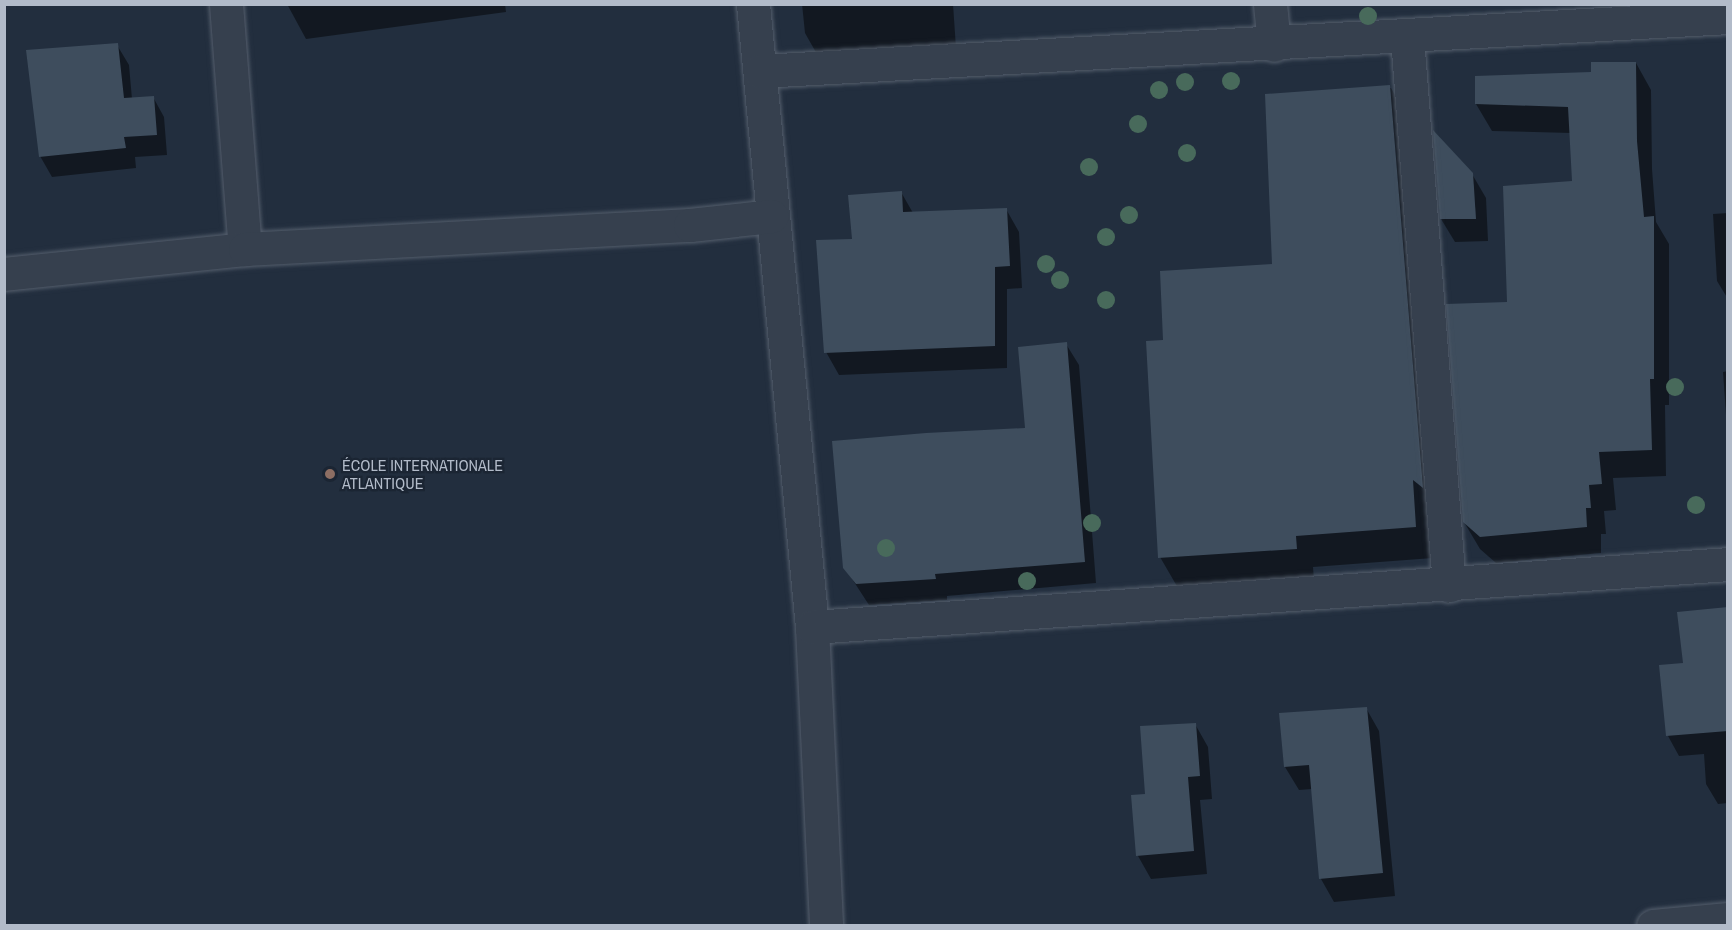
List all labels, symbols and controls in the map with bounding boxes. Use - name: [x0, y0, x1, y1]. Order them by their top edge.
- place label: ÉCOLE INTERNATIONALE ATLANTIQUE: [342, 455, 503, 493]
- marker: ÉCOLE INTERNATIONALE ATLANTIQUE: [323, 467, 337, 481]

